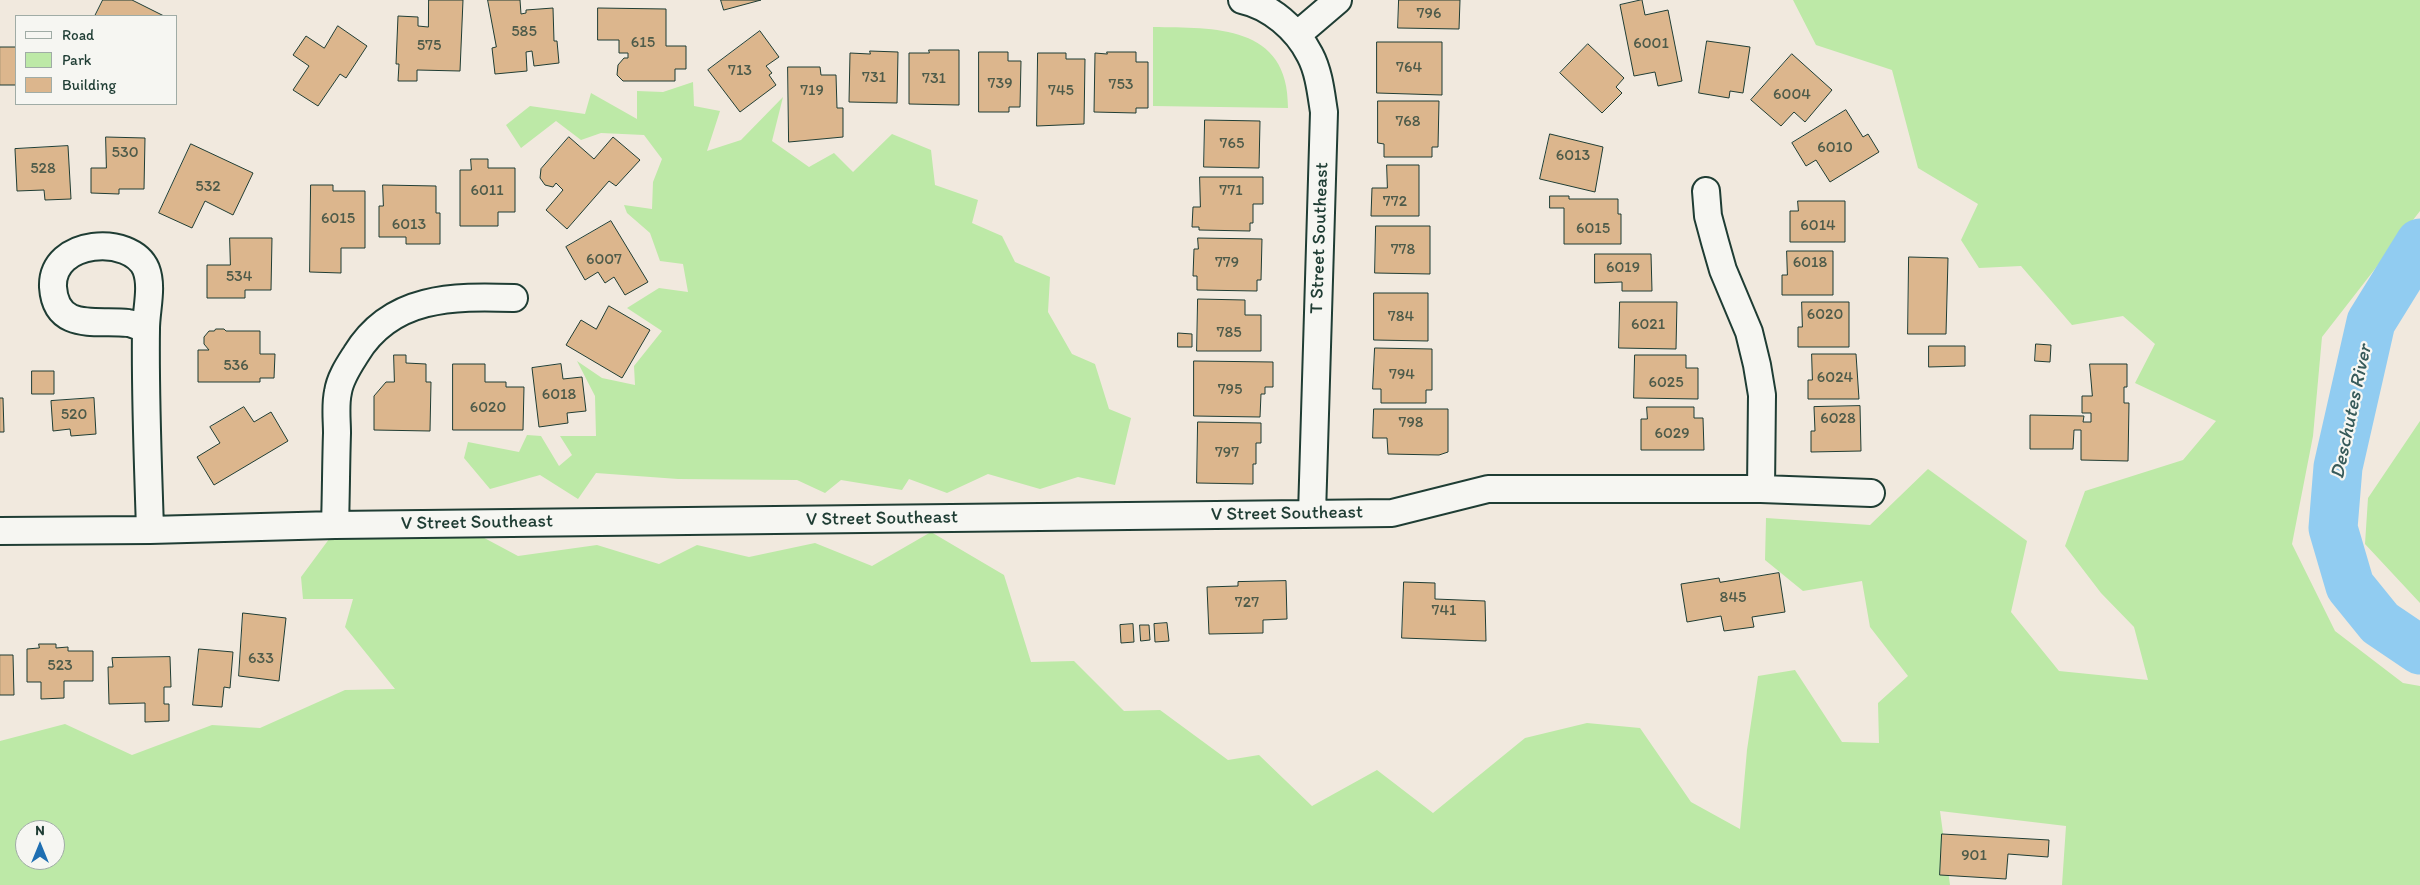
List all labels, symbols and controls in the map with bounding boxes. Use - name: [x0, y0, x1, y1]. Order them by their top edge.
- house number: 796: [1417, 4, 1441, 24]
- legend: [15, 15, 178, 105]
- house number: 585: [511, 22, 537, 42]
- text: Road: [62, 26, 94, 44]
- house number: 615: [631, 33, 655, 53]
- house number: 6001: [1633, 34, 1669, 54]
- house number: 575: [417, 36, 441, 56]
- text: Park: [62, 51, 92, 69]
- house number: 764: [1396, 58, 1422, 78]
- house number: 713: [728, 61, 752, 81]
- house number: 731: [862, 68, 886, 88]
- house number: 731: [922, 69, 946, 89]
- house number: 739: [987, 74, 1013, 94]
- house number: 753: [1108, 75, 1134, 95]
- text: Building: [62, 76, 116, 94]
- house number: 719: [800, 81, 824, 101]
- house number: 745: [1048, 81, 1074, 101]
- house number: 6004: [1773, 85, 1811, 105]
- house number: 768: [1395, 112, 1421, 132]
- house number: 765: [1220, 134, 1244, 154]
- house number: 6010: [1817, 138, 1853, 158]
- house number: 530: [112, 143, 138, 163]
- house number: 6013: [1556, 146, 1590, 166]
- house number: 528: [30, 159, 56, 179]
- street label: T Street Southeast: [1306, 162, 1334, 314]
- house number: 532: [195, 177, 221, 197]
- house number: 6011: [470, 181, 504, 201]
- house number: 771: [1219, 181, 1243, 201]
- house number: 772: [1383, 192, 1407, 212]
- house number: 6015: [321, 209, 355, 229]
- house number: 6013: [392, 215, 426, 235]
- house number: 6014: [1800, 216, 1836, 236]
- house number: 6015: [1576, 219, 1610, 239]
- house number: 778: [1391, 240, 1415, 260]
- house number: 6007: [586, 250, 622, 270]
- house number: 779: [1215, 253, 1239, 273]
- house number: 6018: [1793, 253, 1827, 273]
- house number: 6019: [1606, 258, 1640, 278]
- house number: 534: [226, 267, 252, 287]
- house number: 6020: [1807, 305, 1843, 325]
- house number: 784: [1388, 307, 1414, 327]
- house number: 6021: [1631, 315, 1665, 335]
- house number: 785: [1216, 323, 1242, 343]
- water label: Deschutes River: [2326, 343, 2378, 481]
- house number: 536: [223, 356, 249, 376]
- house number: 794: [1389, 365, 1415, 385]
- house number: 6024: [1817, 368, 1853, 388]
- house number: 6025: [1648, 373, 1684, 393]
- house number: 795: [1218, 380, 1242, 400]
- house number: 6018: [542, 385, 576, 405]
- house number: 6020: [470, 398, 506, 418]
- house number: 520: [61, 405, 87, 425]
- house number: 6028: [1820, 409, 1856, 429]
- house number: 798: [1398, 413, 1424, 433]
- house number: 6029: [1654, 424, 1690, 444]
- house number: 797: [1215, 443, 1239, 463]
- street label: V Street Southeast: [1211, 501, 1363, 527]
- street label: V Street Southeast: [806, 506, 958, 532]
- street label: V Street Southeast: [401, 510, 553, 536]
- house number: 845: [1720, 588, 1746, 608]
- house number: 727: [1235, 593, 1259, 613]
- house number: 741: [1432, 601, 1456, 621]
- house number: 633: [248, 649, 274, 669]
- house number: 523: [47, 656, 73, 676]
- north arrow: [15, 820, 65, 870]
- text: N: [35, 822, 45, 839]
- house number: 901: [1961, 846, 1987, 866]

